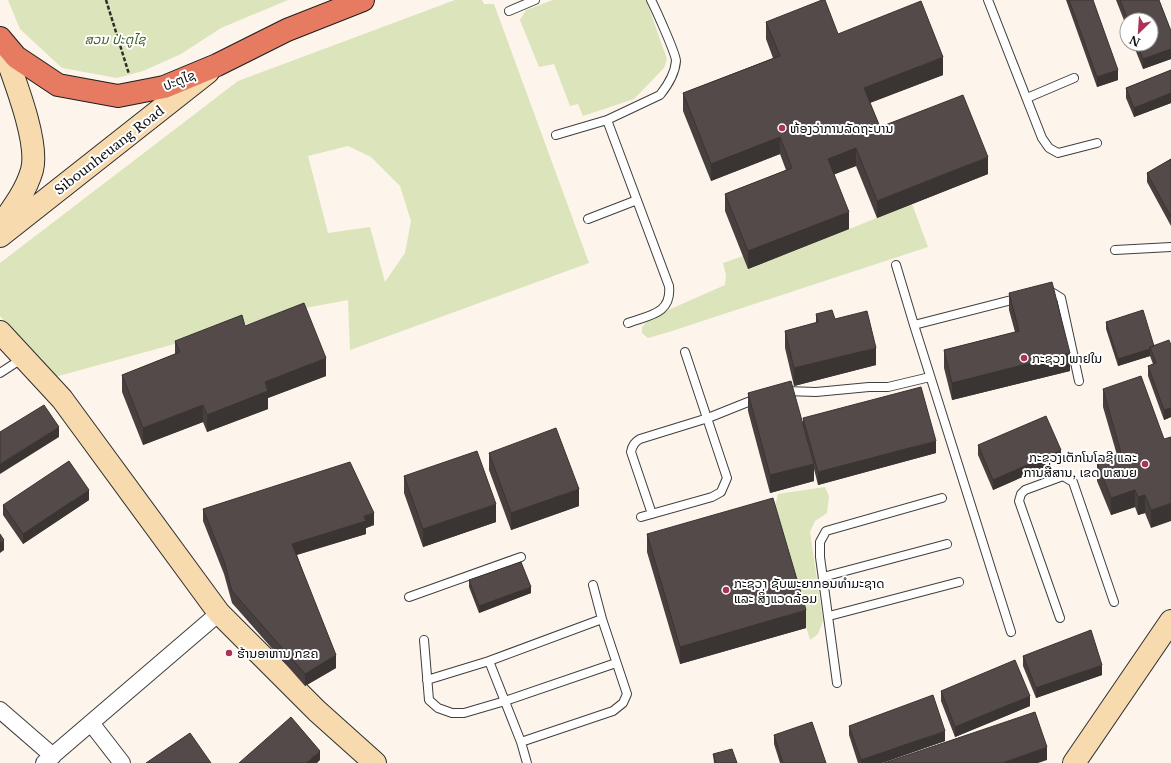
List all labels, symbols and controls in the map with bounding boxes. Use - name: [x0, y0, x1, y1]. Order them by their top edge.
- north arrow: [1119, 12, 1159, 52]
- park label: ສວນ ປະຕູໄຊ: [85, 31, 146, 48]
- text: N: [1127, 32, 1142, 50]
- street label: ປະຕູໄຊ: [161, 67, 198, 94]
- street label: Sibounheuang Road: [51, 102, 168, 199]
- place label: ຫ້ອງວ່າການລັດຖະບານ: [790, 120, 893, 137]
- marker: ຫ້ອງວ່າການລັດຖະບານ: [777, 123, 787, 133]
- place label: ກະຊວງ ພາຢໃນ: [1032, 350, 1102, 367]
- marker: ກະຊວງ ພາຢໃນ: [1019, 353, 1029, 363]
- place label: ກະຊວງເຕັກໂນໂລຊີ ແລະ ການສື່ສານ, ເຂດ ຫສນຍ: [1024, 449, 1137, 481]
- marker: ກະຊວງເຕັກໂນໂລຊີ ແລະ ການສື່ສານ, ເຂດ ຫສນຍ: [1140, 459, 1150, 469]
- place label: ກະຊວງ ຊັບພະຍາກອນທຳມະຊາດ ແລະ ສິ່ງແວດລ້ອມ: [734, 575, 884, 607]
- marker: ກະຊວງ ຊັບພະຍາກອນທຳມະຊາດ ແລະ ສິ່ງແວດລ້ອມ: [721, 585, 731, 595]
- place label: ຮ້ານອາຫານ ກຂຄ: [237, 645, 318, 662]
- marker: ຮ້ານອາຫານ ກຂຄ: [224, 648, 234, 658]

